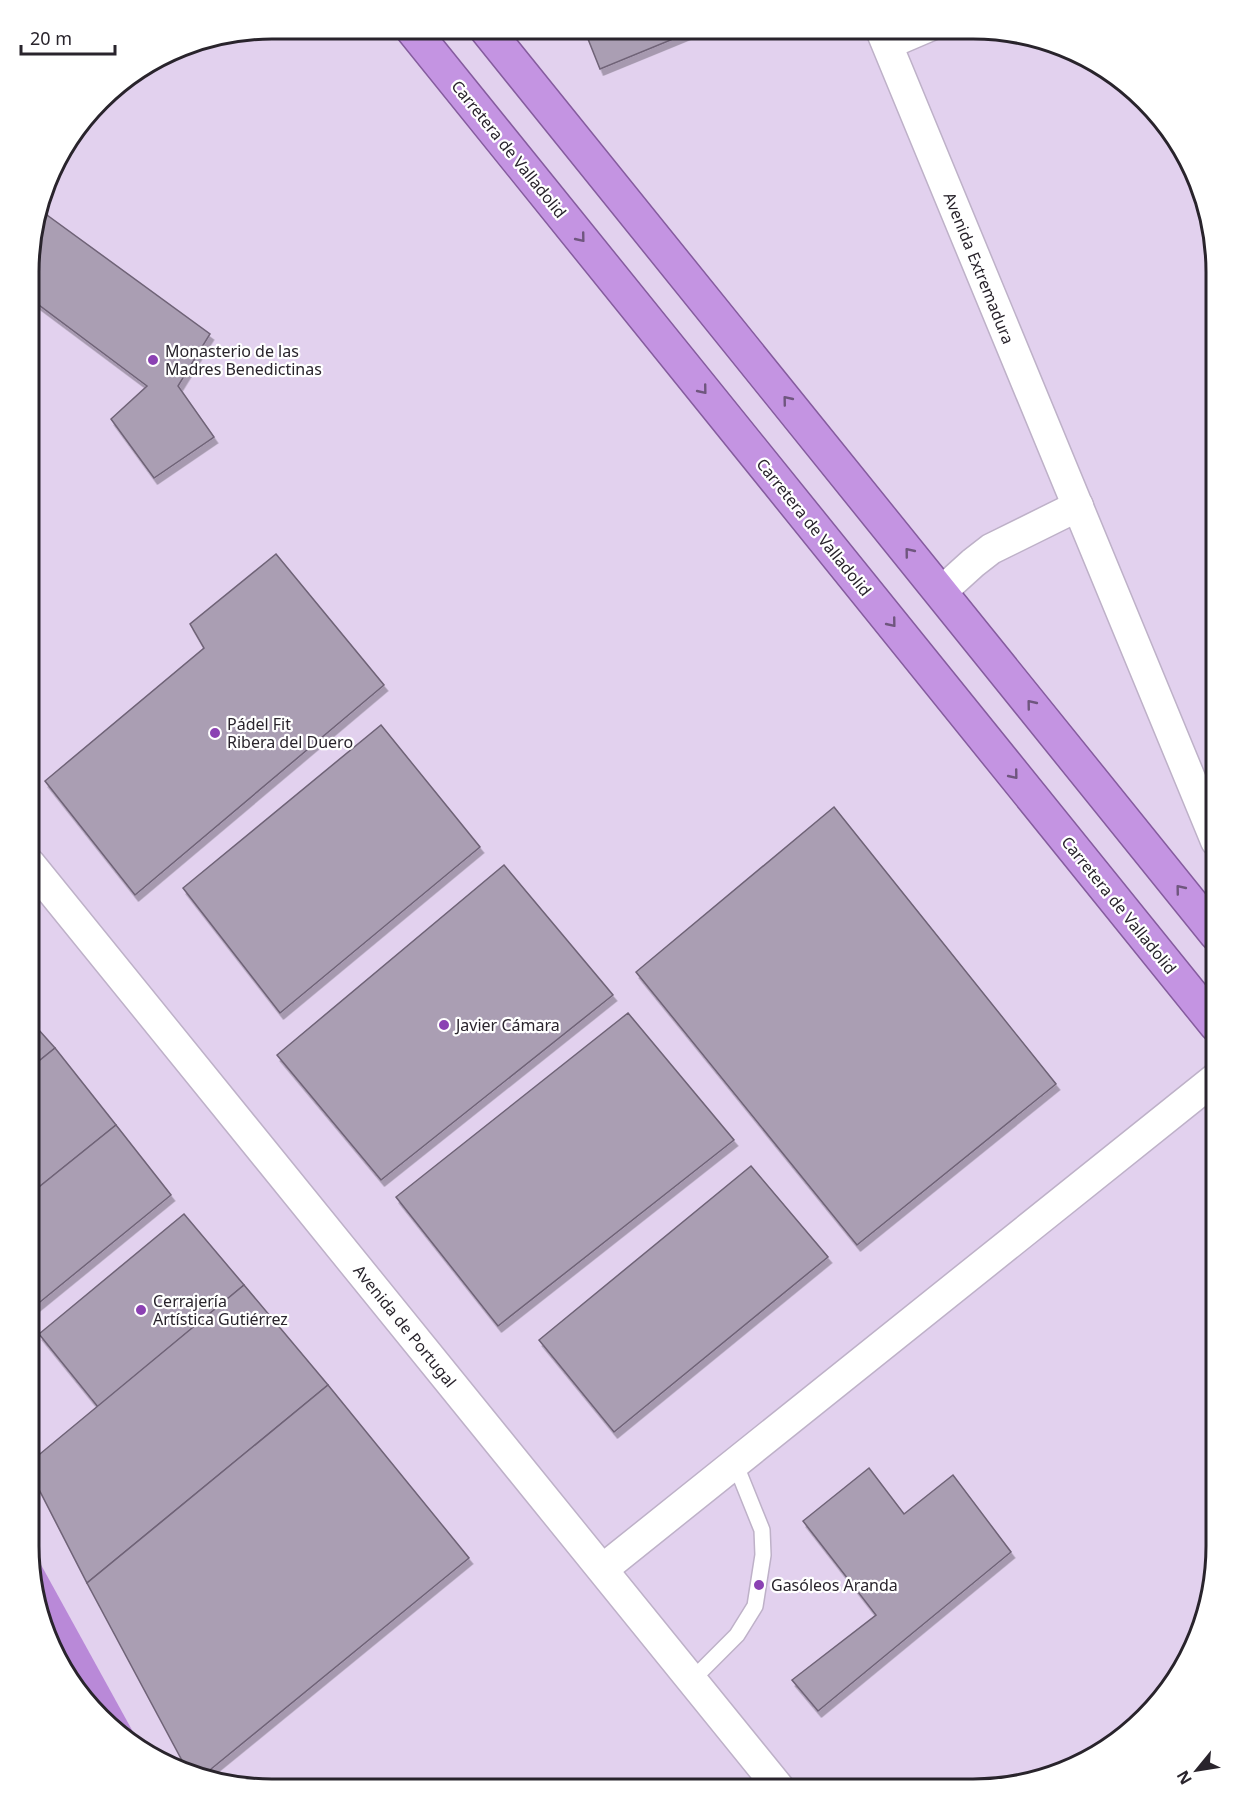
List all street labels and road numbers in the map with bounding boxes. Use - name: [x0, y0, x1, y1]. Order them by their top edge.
- street label: Carretera de Valladolid: [447, 75, 571, 223]
- street label: Avenida Extremadura: [939, 189, 1019, 347]
- street label: Carretera de Valladolid: [752, 453, 876, 601]
- street label: Carretera de Valladolid: [1057, 831, 1181, 979]
- street label: Avenida de Portugal: [349, 1260, 461, 1392]

